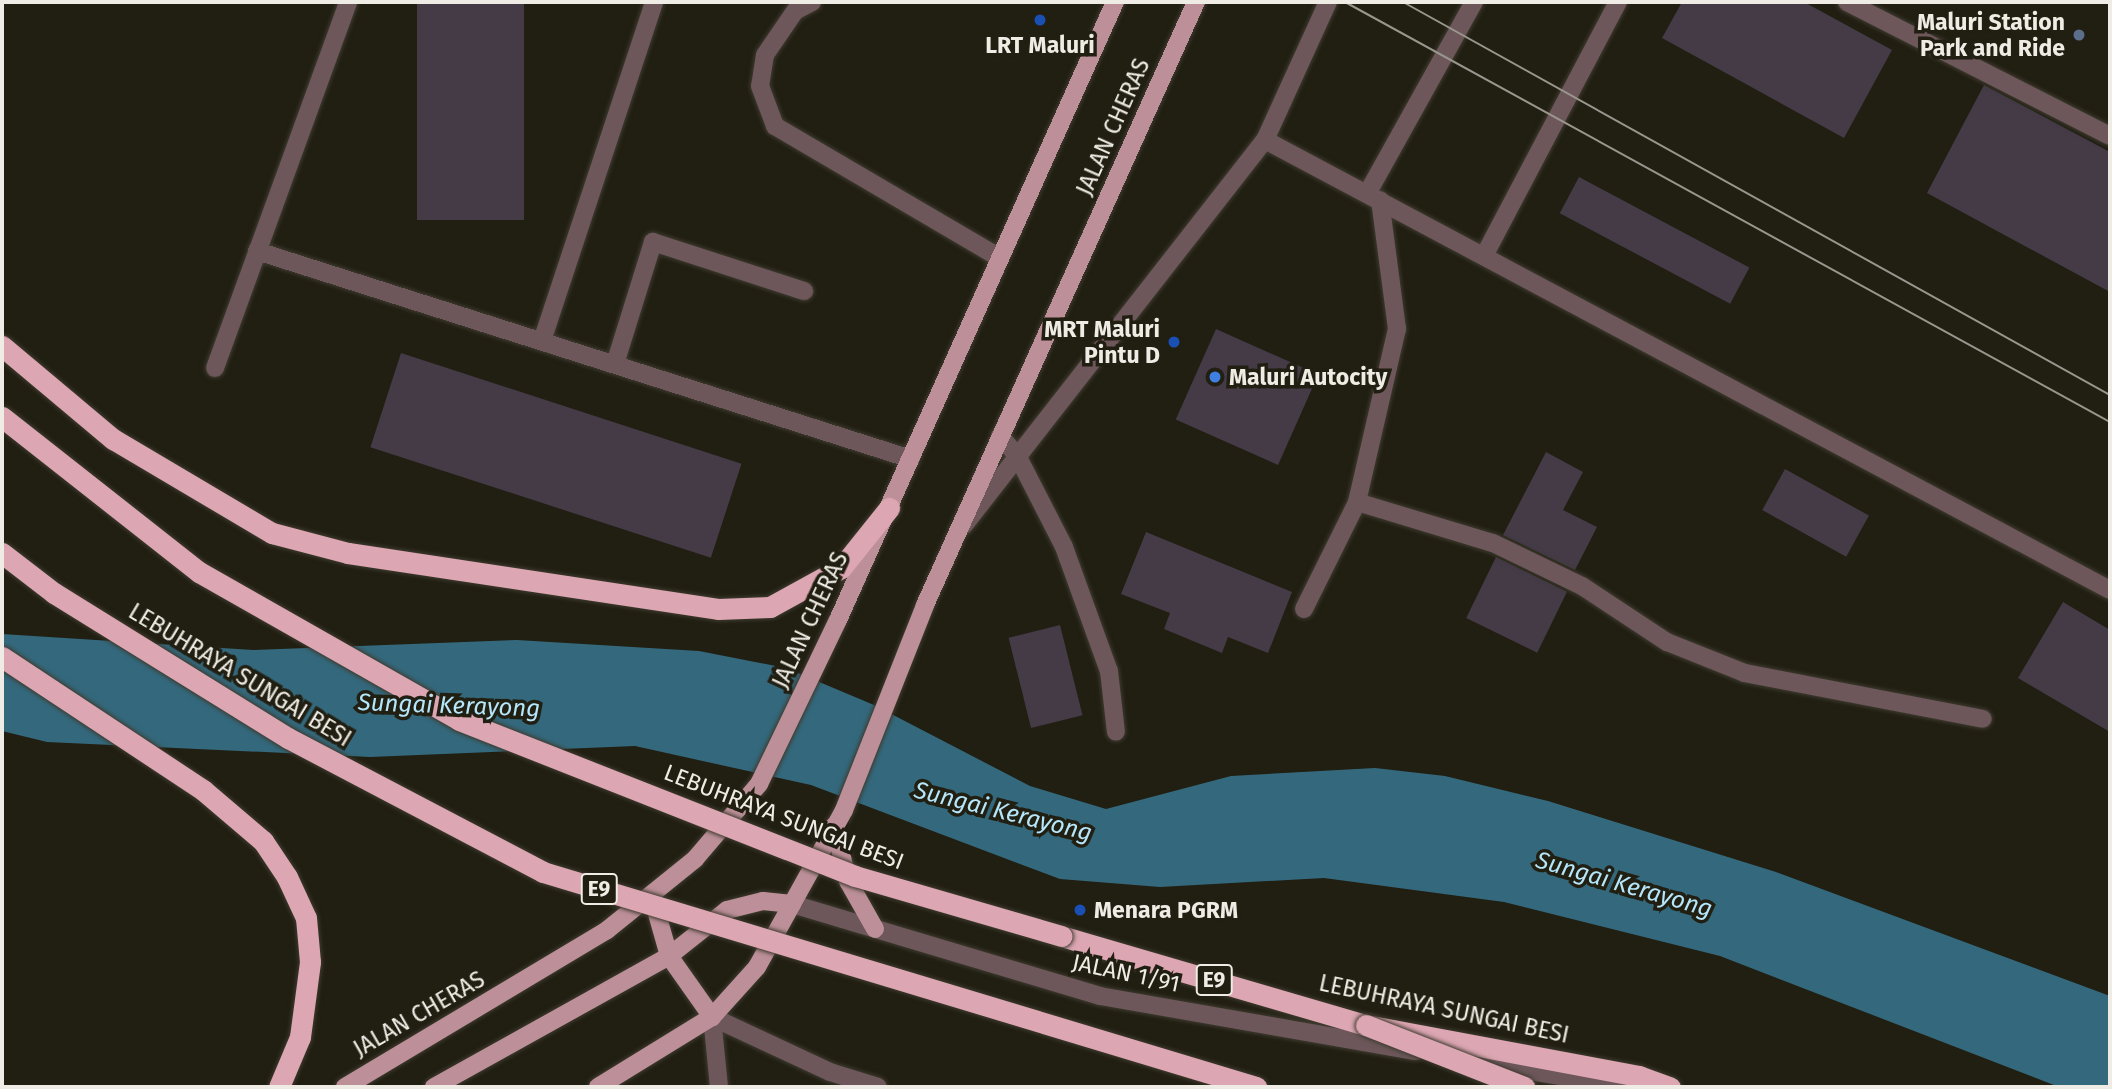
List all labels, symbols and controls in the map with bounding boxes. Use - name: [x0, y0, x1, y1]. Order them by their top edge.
- place label: Maluri Station Park and Ride: [1917, 8, 2065, 62]
- marker: LRT Maluri: [1032, 12, 1048, 28]
- marker: Maluri Station Park and Ride: [2071, 27, 2087, 43]
- place label: LRT Maluri: [985, 31, 1095, 59]
- street label: JALAN CHERAS: [1070, 54, 1156, 200]
- place label: MRT Maluri Pintu D: [1044, 315, 1160, 369]
- marker: MRT Maluri Pintu D: [1166, 334, 1182, 350]
- place label: Maluri Autocity: [1229, 363, 1387, 391]
- marker: Maluri Autocity: [1207, 369, 1223, 385]
- street label: JALAN CHERAS: [766, 548, 854, 692]
- street label: LEBUHRAYA SUNGAI BESI: [124, 598, 356, 752]
- water label: Sungai Kerayong: [357, 688, 541, 724]
- street label: LEBUHRAYA SUNGAI BESI: [660, 758, 908, 876]
- water label: Sungai Kerayong: [911, 776, 1095, 848]
- water label: Sungai Kerayong: [1532, 846, 1716, 924]
- road number: E9: [580, 872, 618, 906]
- place label: Menara PGRM: [1094, 896, 1238, 924]
- marker: Menara PGRM: [1072, 902, 1088, 918]
- street label: JALAN 1/91: [1070, 948, 1182, 998]
- road number: E9: [1195, 962, 1233, 998]
- street label: JALAN CHERAS: [348, 965, 490, 1063]
- street label: LEBUHRAYA SUNGAI BESI: [1317, 969, 1571, 1049]

